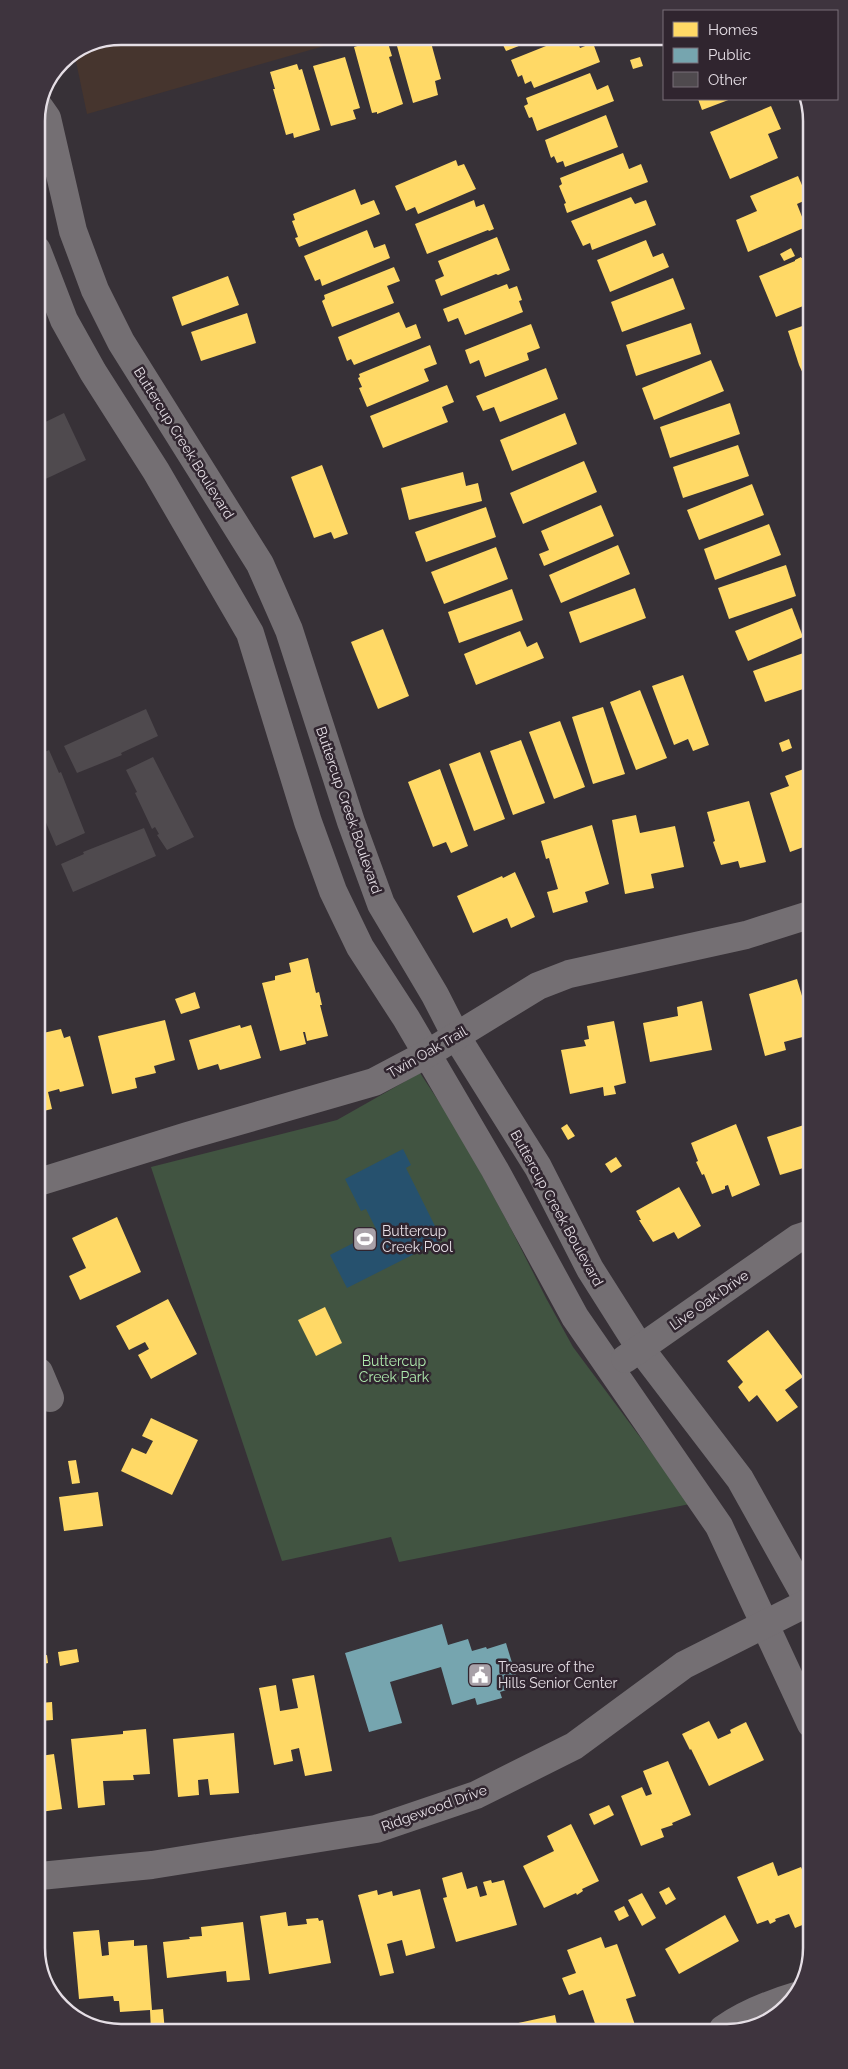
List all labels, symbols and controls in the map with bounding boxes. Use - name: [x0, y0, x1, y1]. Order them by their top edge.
- legend: [663, 10, 838, 100]
- text: Homes: [708, 21, 758, 39]
- text: Public: [708, 46, 751, 64]
- text: Other: [708, 71, 748, 89]
- street label: Buttercup Creek Boulevard: [131, 364, 237, 522]
- street label: Buttercup Creek Boulevard: [313, 724, 385, 896]
- street label: Twin Oak Trail: [384, 1023, 470, 1081]
- street label: Buttercup Creek Boulevard: [507, 1127, 607, 1289]
- place label: Buttercup Creek Pool: [382, 1223, 453, 1255]
- sports icon: Buttercup Creek Pool: [352, 1226, 378, 1252]
- street label: Live Oak Drive: [666, 1267, 752, 1333]
- park label: Buttercup Creek Park: [359, 1353, 430, 1385]
- place label: Treasure of the Hills Senior Center: [498, 1659, 617, 1691]
- public building icon: Treasure of the Hills Senior Center: [467, 1662, 493, 1688]
- street label: Ridgewood Drive: [379, 1782, 489, 1834]

